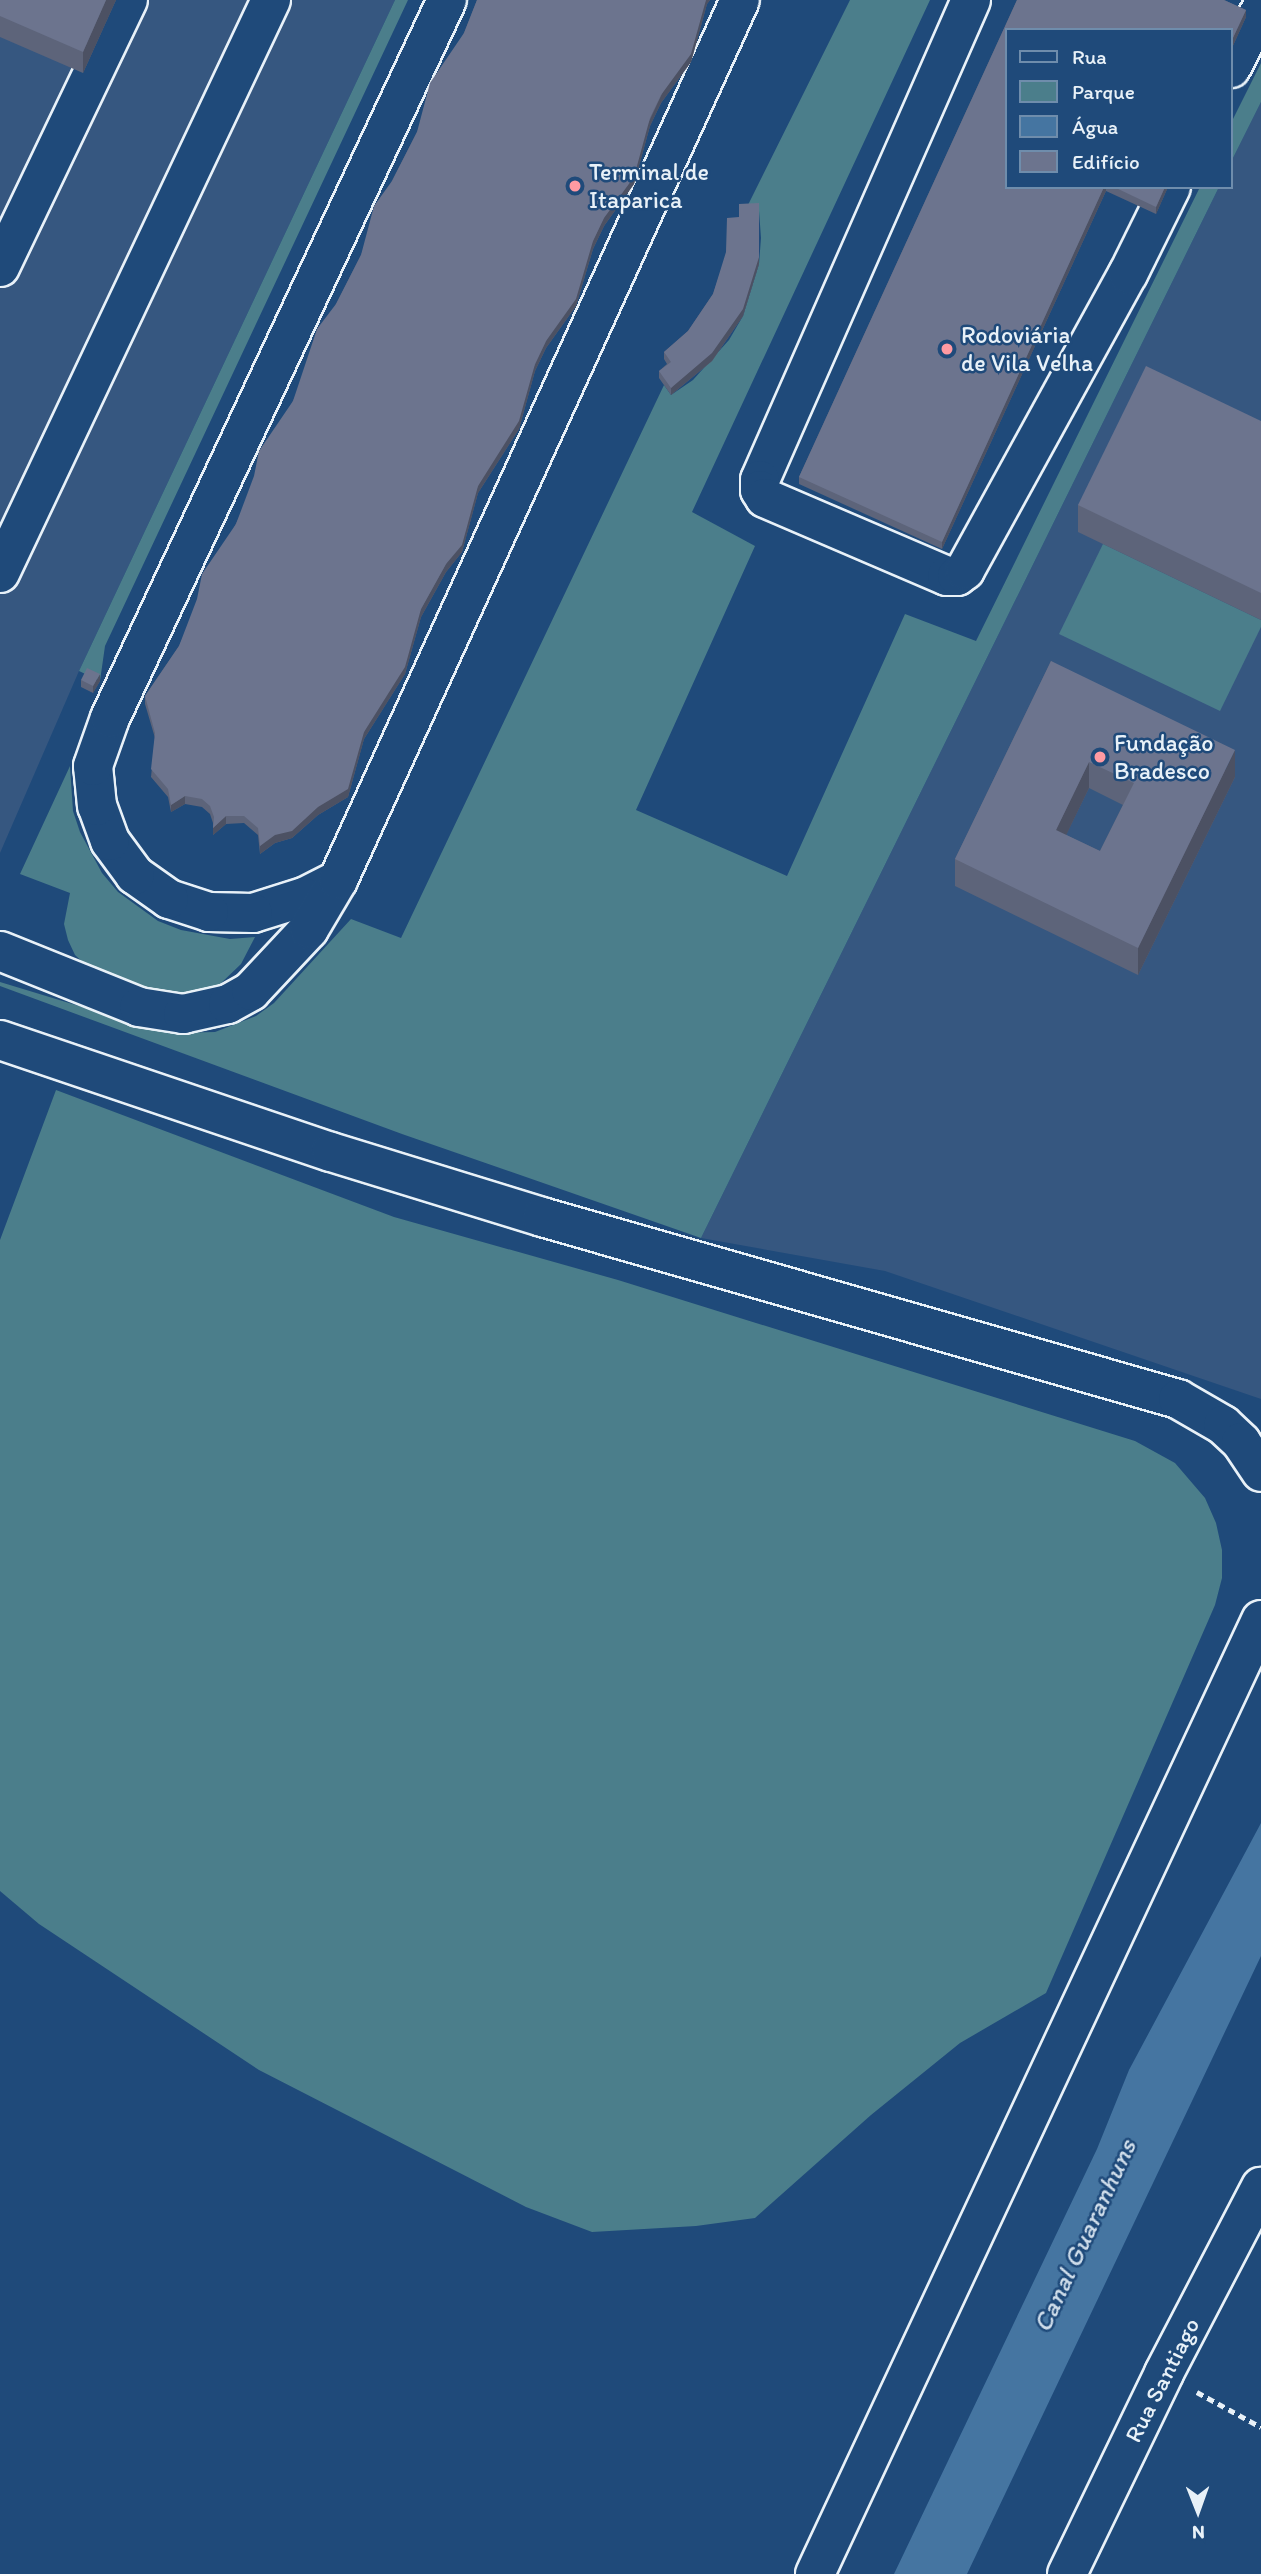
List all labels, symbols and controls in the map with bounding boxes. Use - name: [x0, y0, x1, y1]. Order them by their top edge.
- legend: [1006, 28, 1233, 189]
- text: Rua: [1072, 44, 1107, 69]
- text: Parque: [1072, 79, 1135, 104]
- text: Água: [1072, 114, 1118, 139]
- text: Edifício: [1072, 149, 1140, 174]
- place label: Terminal de Itaparica: [589, 158, 709, 214]
- marker: Terminal de Itaparica: [567, 178, 583, 194]
- place label: Rodoviária de Vila Velha: [961, 321, 1091, 377]
- marker: Rodoviária de Vila Velha: [939, 341, 955, 357]
- place label: Fundação Bradesco: [1114, 729, 1214, 785]
- marker: Fundação Bradesco: [1092, 749, 1108, 765]
- water label: Canal Guaranhuns: [1027, 2135, 1143, 2337]
- street label: Rua Santiago: [1118, 2313, 1206, 2447]
- north arrow: [1163, 2476, 1233, 2546]
- text: N: [1192, 2521, 1205, 2544]

